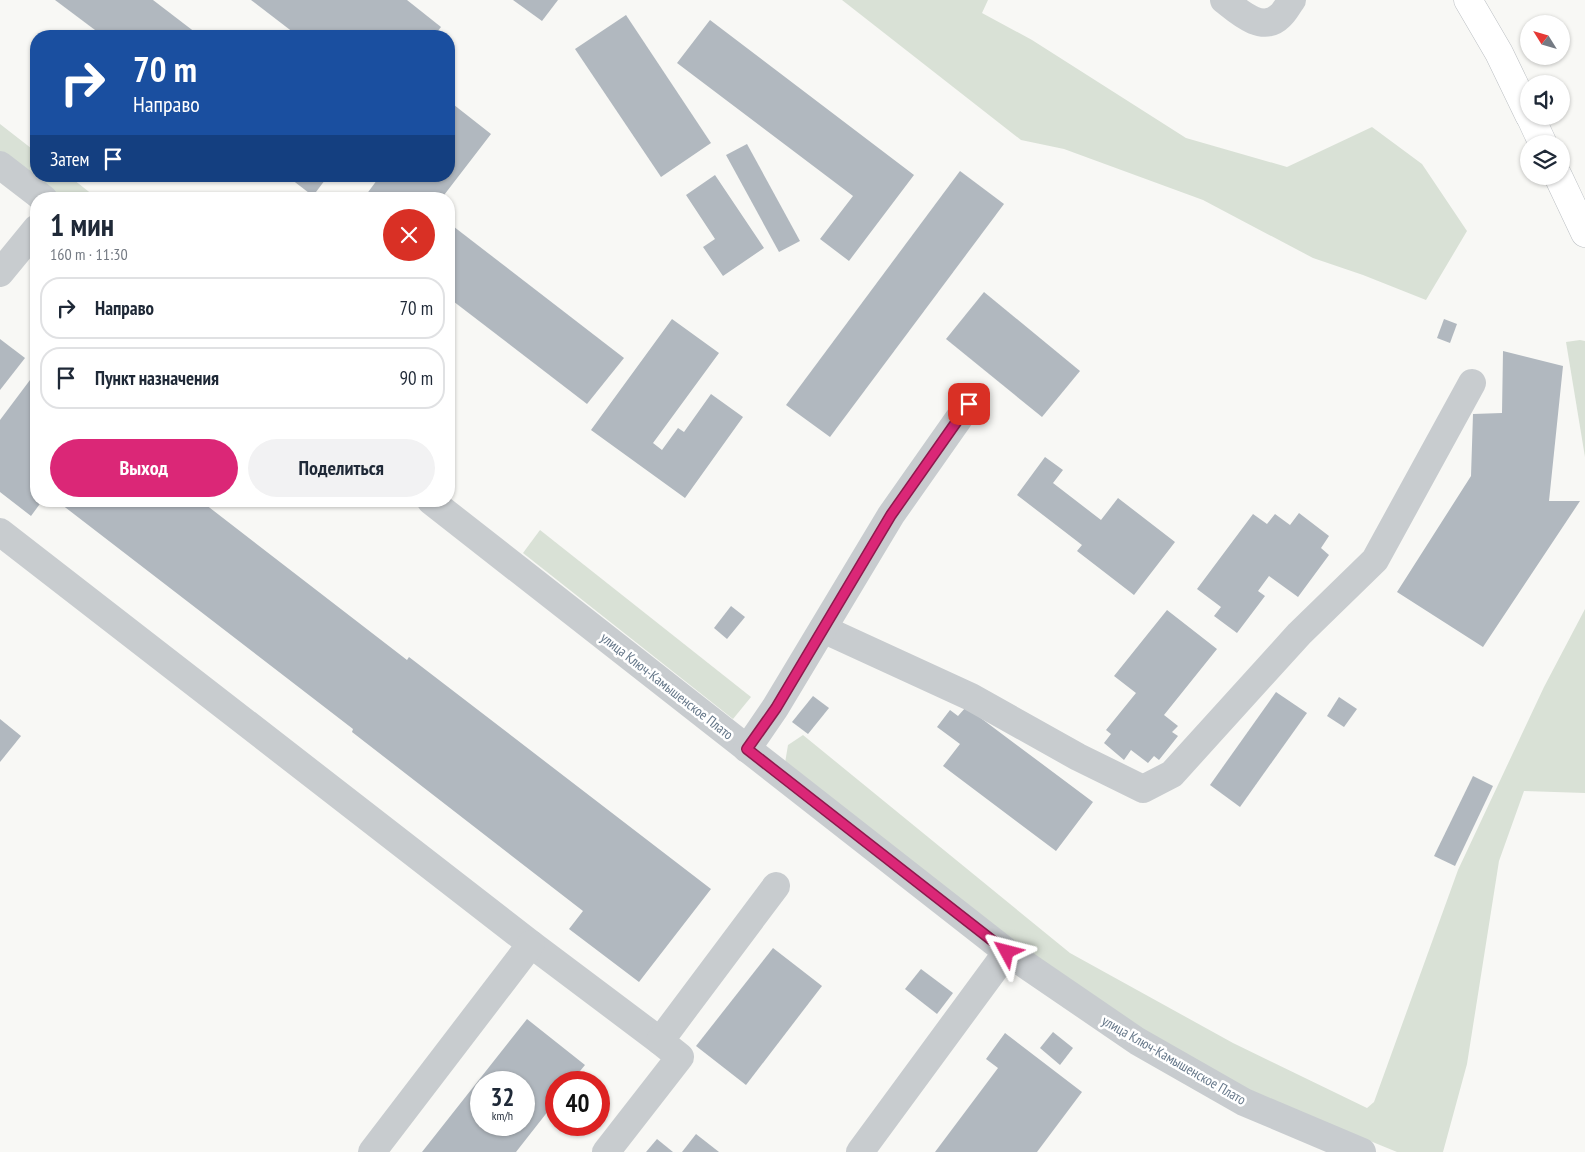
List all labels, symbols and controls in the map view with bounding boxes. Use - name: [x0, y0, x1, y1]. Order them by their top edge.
- north arrow: [1520, 15, 1570, 65]
- map controls: [1520, 15, 1570, 185]
- text: 70 m: [133, 46, 197, 92]
- icon: right: [50, 50, 115, 115]
- button: sound: [1520, 75, 1570, 125]
- text: Направо: [133, 90, 200, 118]
- button: layers: [1520, 135, 1570, 185]
- icon: arrive: [99, 145, 127, 173]
- text: Затем: [50, 147, 89, 171]
- text: 1 мин: [50, 205, 114, 244]
- button: close: [383, 209, 435, 261]
- text: 160 m · 11:30: [50, 244, 128, 264]
- icon: right: [52, 294, 80, 322]
- text: Направо: [95, 296, 154, 320]
- text: 70 m: [400, 296, 433, 320]
- icon: arrive: [52, 364, 80, 392]
- text: Пункт назначения: [95, 366, 219, 390]
- text: 90 m: [400, 366, 433, 390]
- pin: [948, 383, 990, 425]
- icon: arrive: [955, 390, 983, 418]
- button: Выход: [50, 439, 238, 497]
- button: Поделиться: [248, 439, 435, 497]
- street label: улица Ключ-Камышенское Плато: [597, 629, 737, 743]
- position arrow: [980, 925, 1032, 977]
- street label: улица Ключ-Камышенское Плато: [1099, 1011, 1249, 1109]
- speed limit sign: 40: [545, 1071, 610, 1136]
- text: 32: [491, 1081, 514, 1113]
- text: km/h: [492, 1108, 513, 1123]

